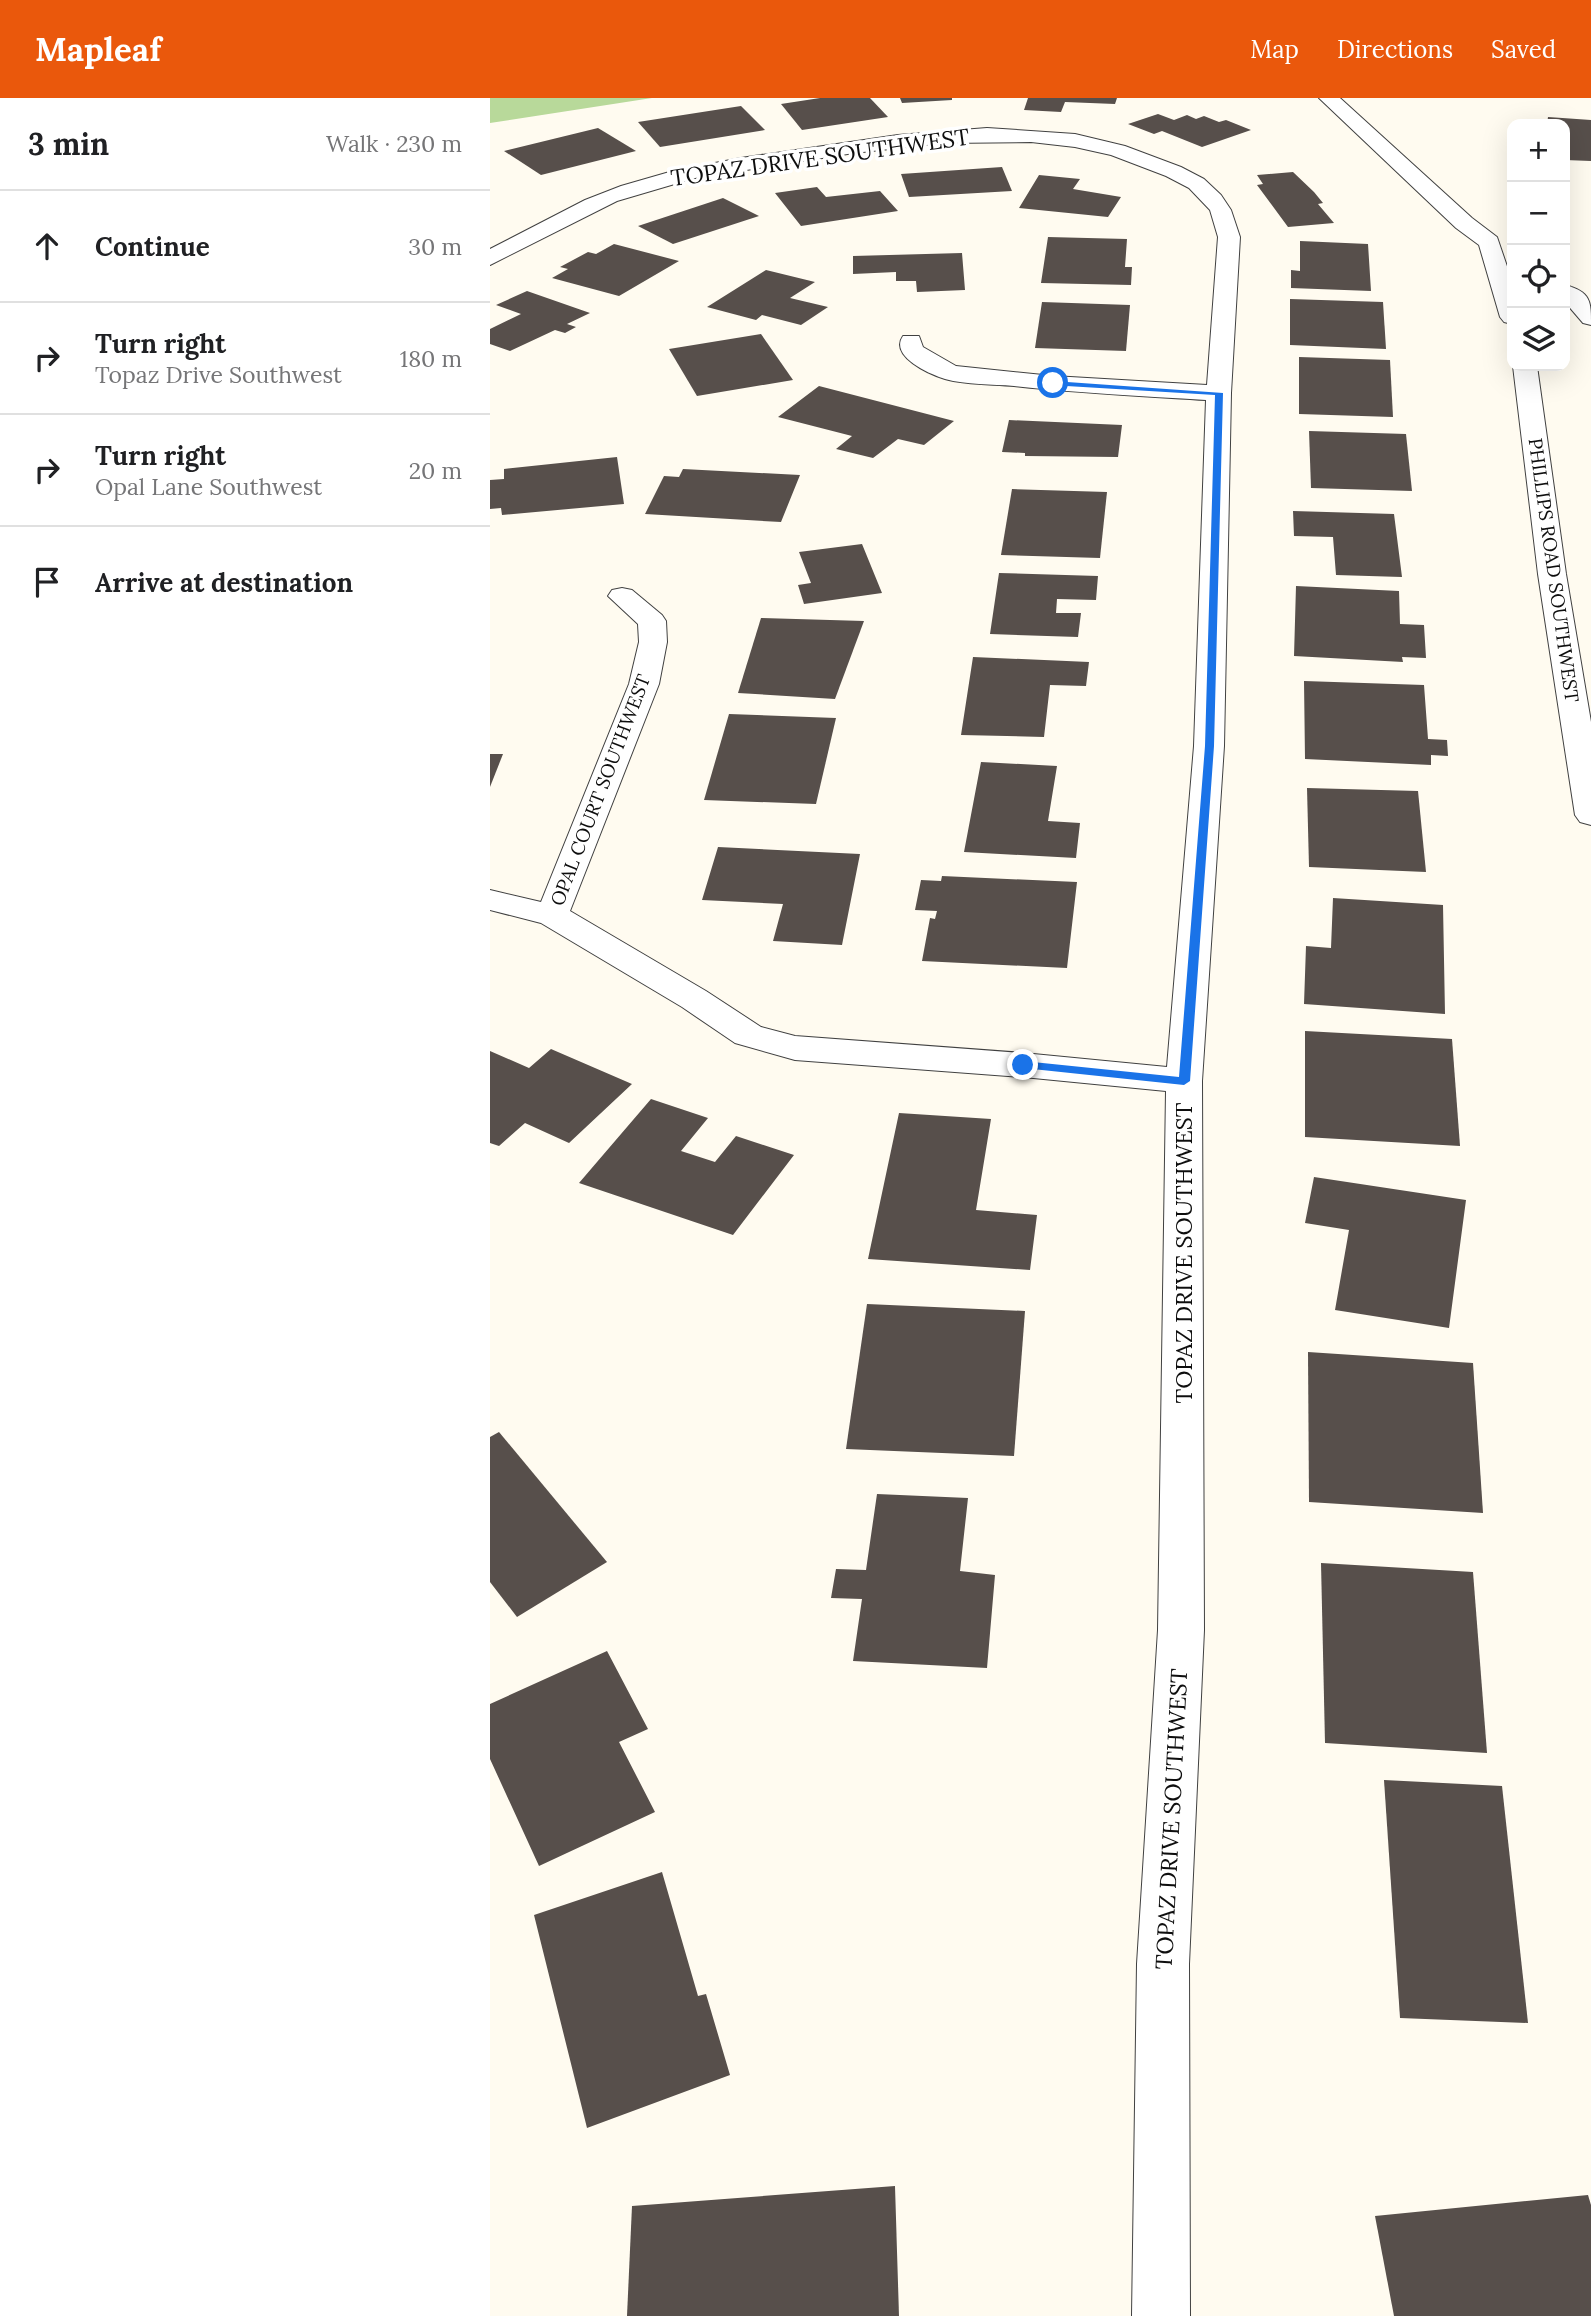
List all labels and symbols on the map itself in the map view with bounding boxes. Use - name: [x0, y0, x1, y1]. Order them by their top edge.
- street label: TOPAZ DRIVE SOUTHWEST: [669, 122, 971, 192]
- route start: [1037, 367, 1068, 398]
- street label: PHILLIPS ROAD SOUTHWEST: [1524, 436, 1584, 704]
- street label: OPAL COURT SOUTHWEST: [545, 671, 655, 909]
- route end: [1007, 1049, 1038, 1080]
- street label: TOPAZ DRIVE SOUTHWEST: [1169, 1102, 1198, 1404]
- street label: TOPAZ DRIVE SOUTHWEST: [1149, 1668, 1193, 1970]

